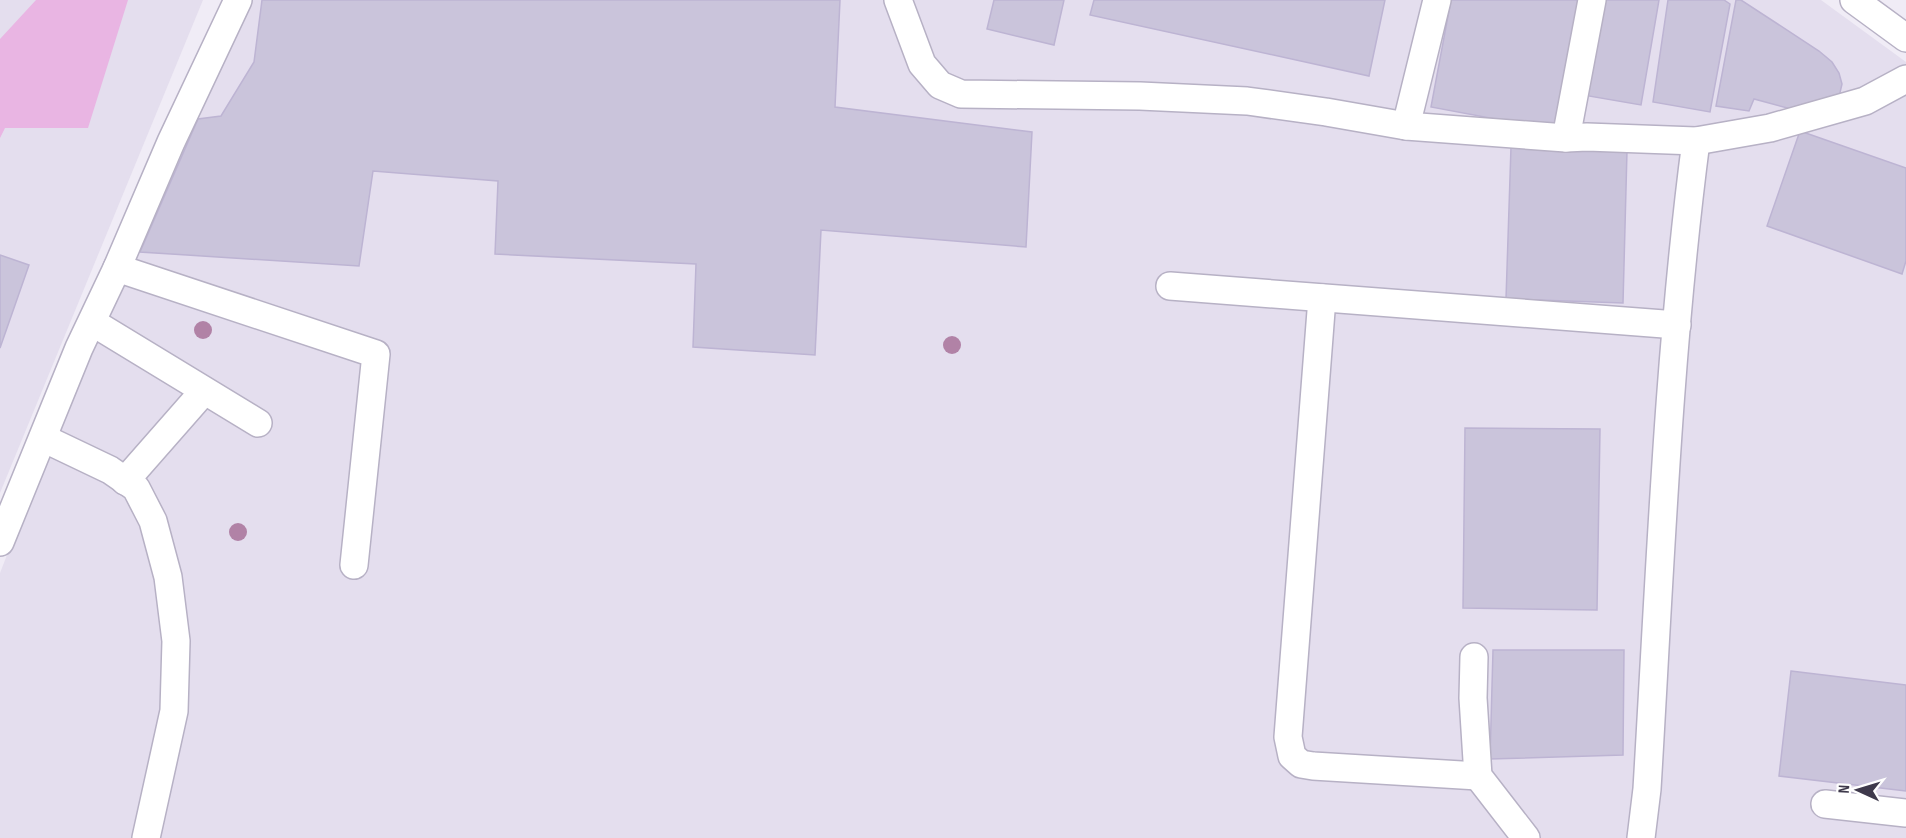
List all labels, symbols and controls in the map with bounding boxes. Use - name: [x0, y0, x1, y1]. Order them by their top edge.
- north arrow: [1828, 760, 1888, 820]
- text: N: [1835, 784, 1854, 794]

